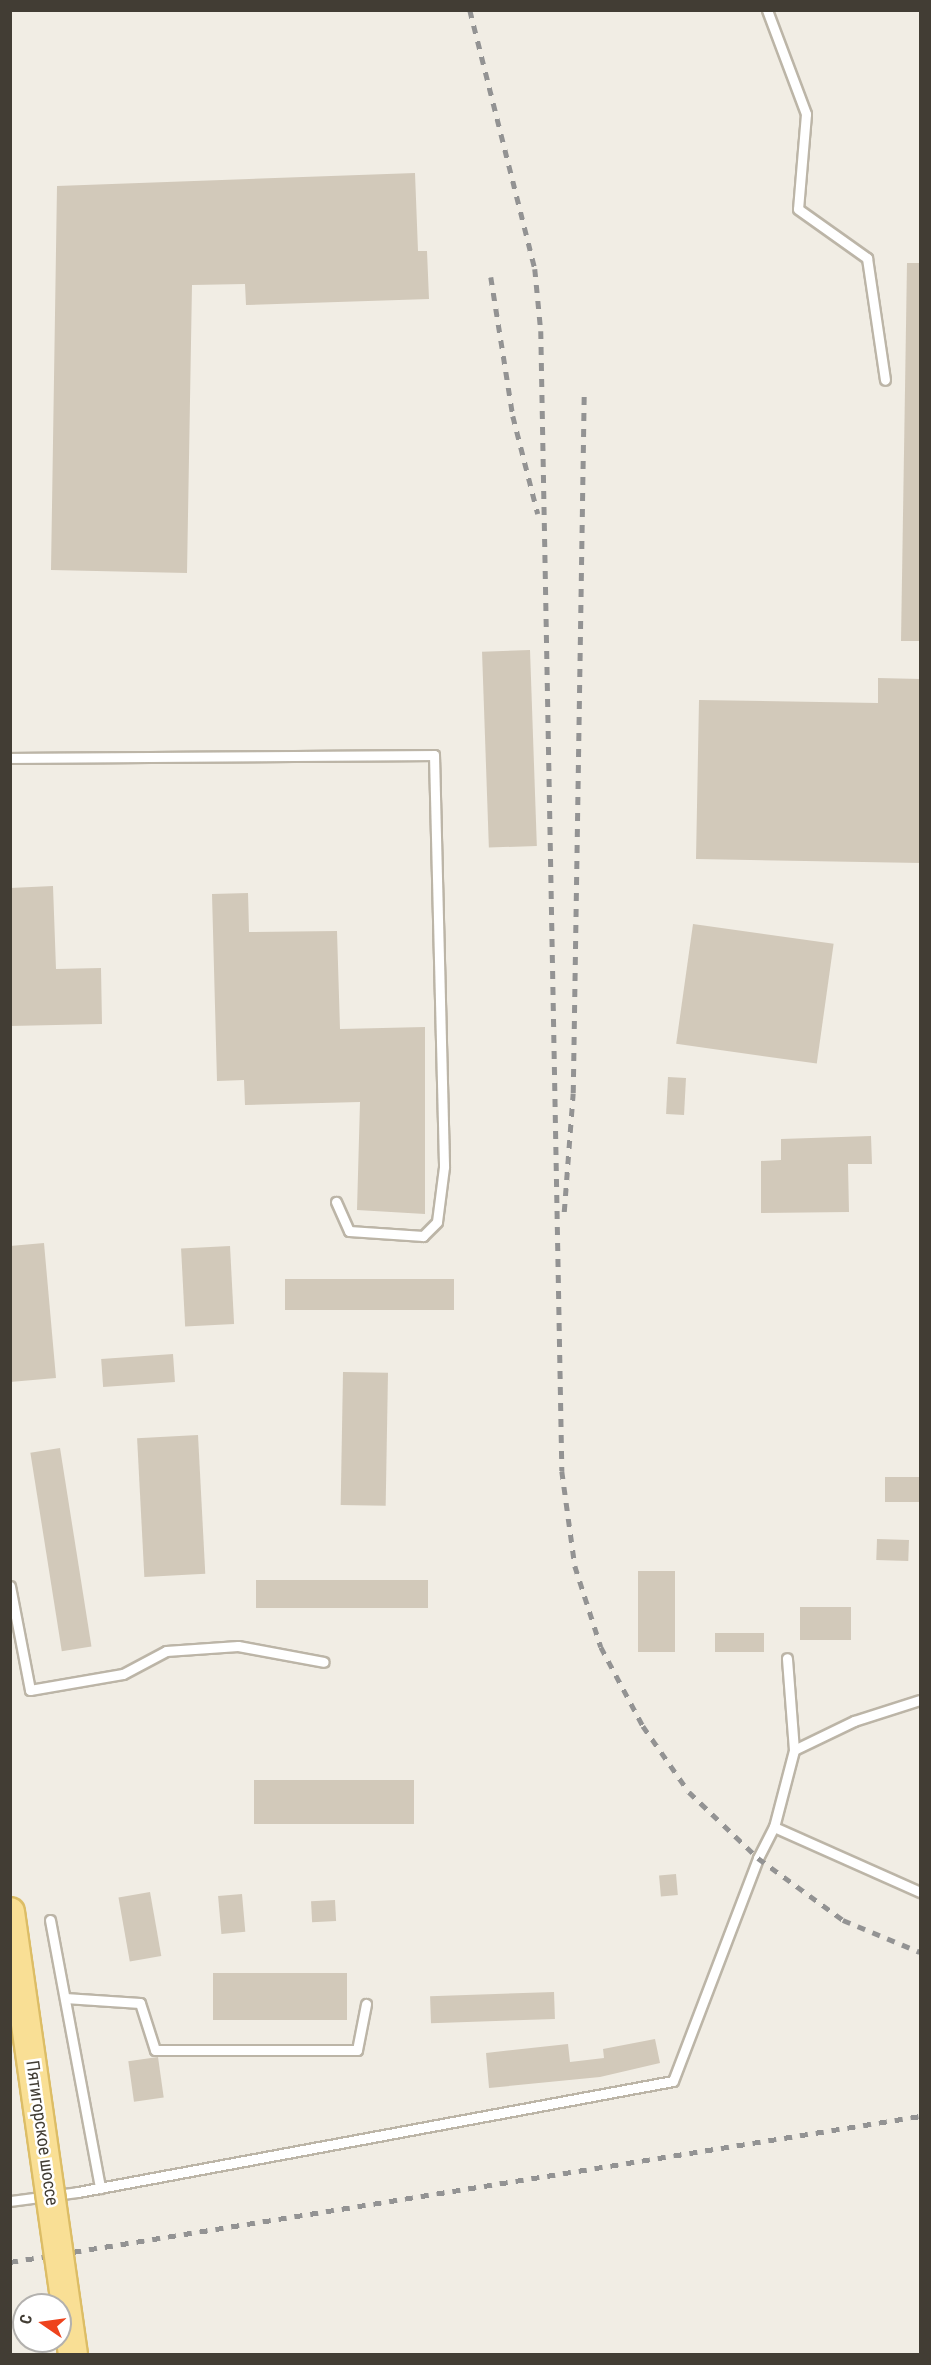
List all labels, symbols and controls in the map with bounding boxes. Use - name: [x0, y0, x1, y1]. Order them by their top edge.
- street label: Пятигорское шоссе: [21, 2059, 63, 2207]
- north arrow: [12, 2293, 72, 2353]
- text: С: [16, 2313, 36, 2326]

